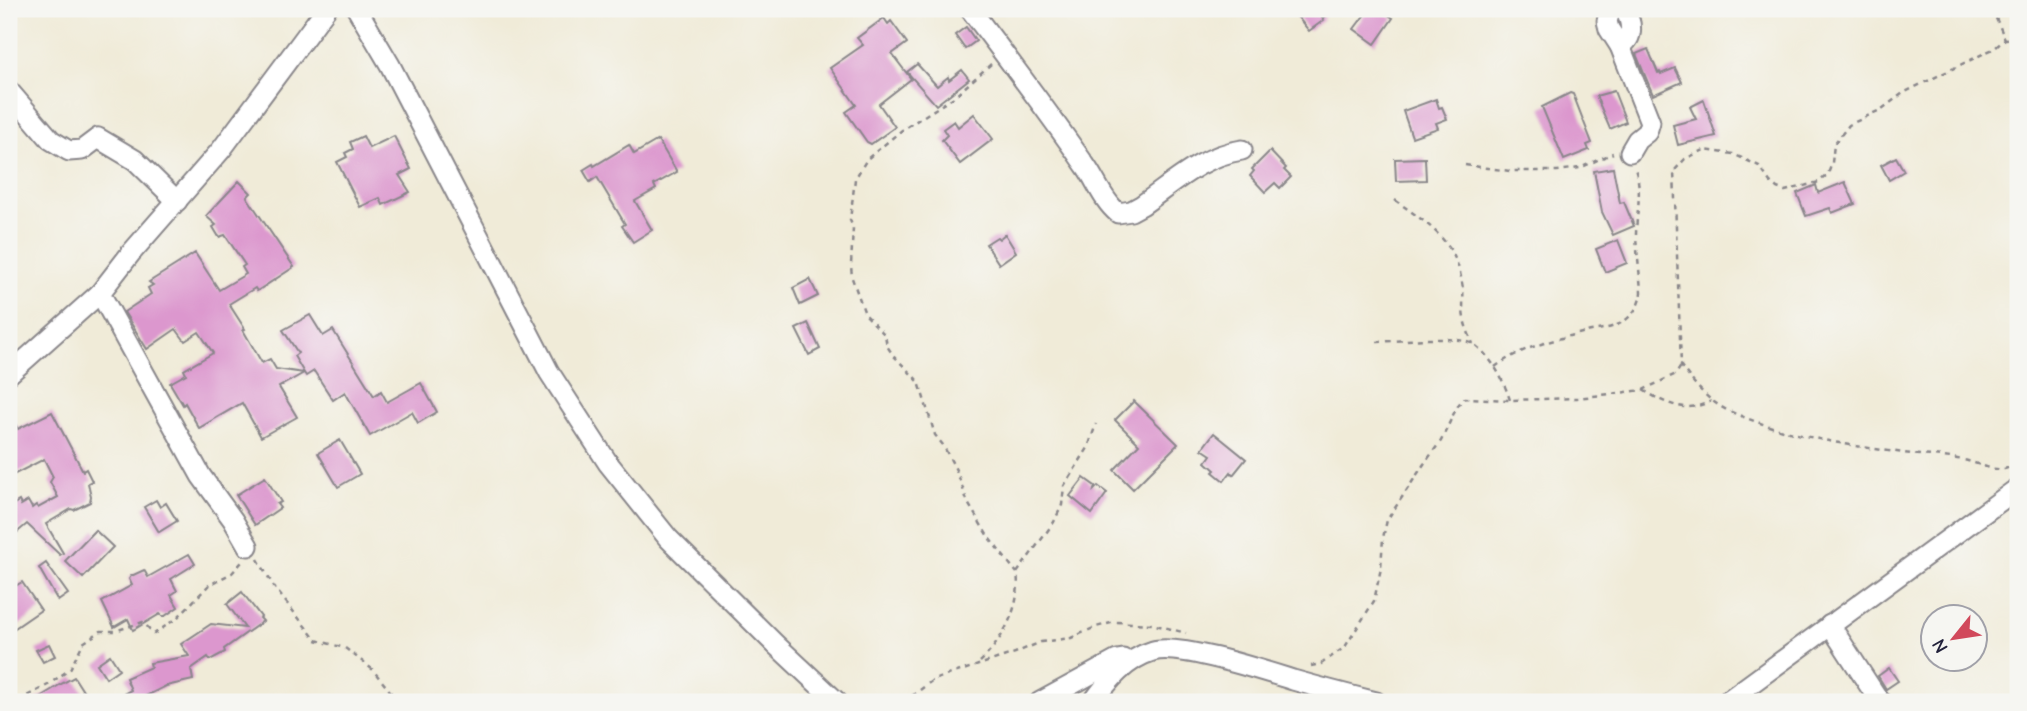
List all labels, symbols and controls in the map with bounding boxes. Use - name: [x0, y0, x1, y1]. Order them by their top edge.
- north arrow: [1918, 602, 1988, 672]
- text: N: [1928, 635, 1953, 657]

